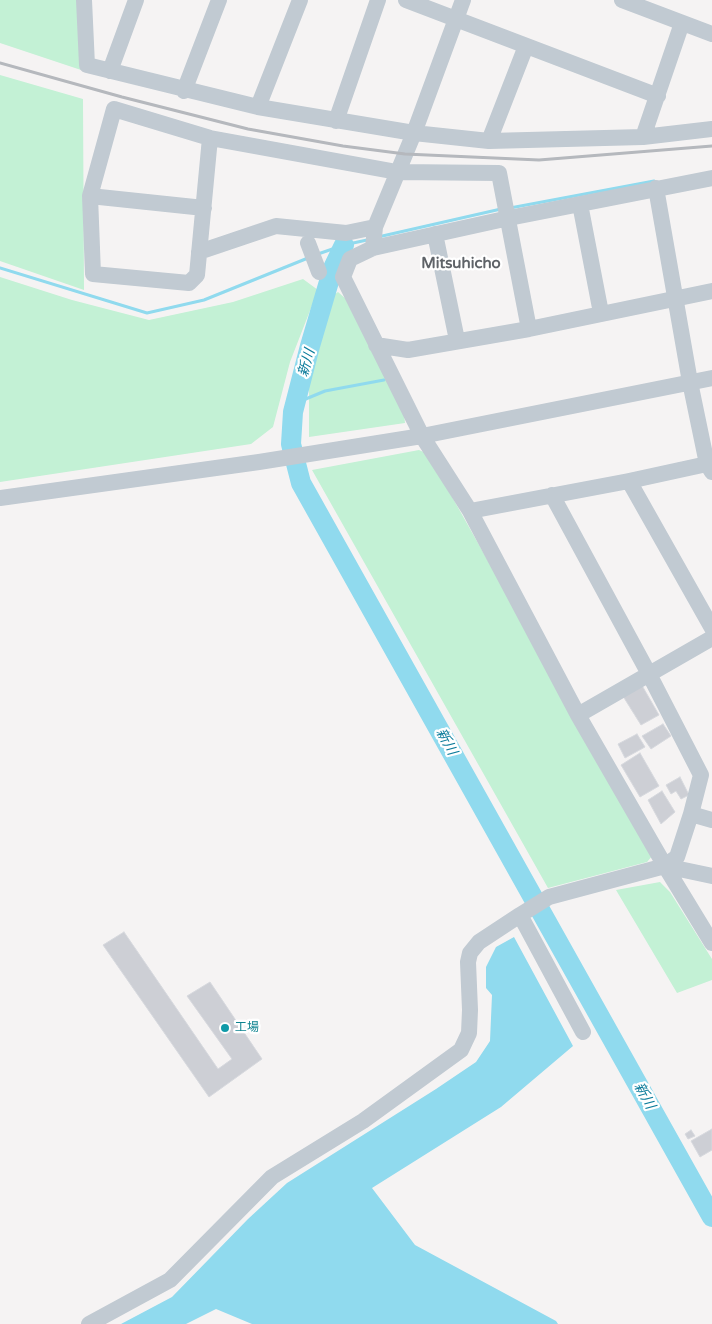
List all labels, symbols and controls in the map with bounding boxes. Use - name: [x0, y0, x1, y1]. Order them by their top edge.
- district label: Mitsuhicho: [421, 255, 501, 273]
- water label: 新川: [295, 347, 319, 379]
- water label: 新川: [432, 726, 460, 758]
- place label: 工場: [235, 1021, 259, 1035]
- marker: 工場: [219, 1022, 231, 1034]
- water label: 新川: [630, 1080, 658, 1112]

